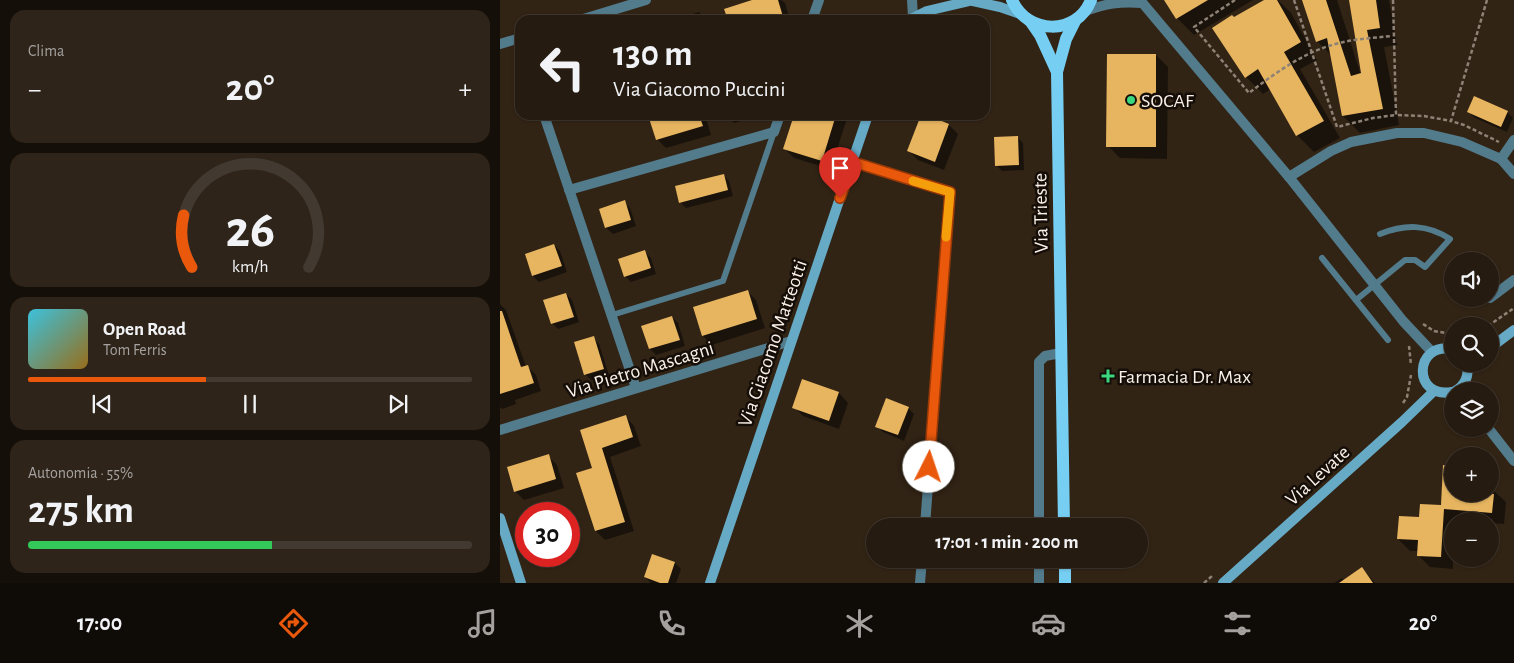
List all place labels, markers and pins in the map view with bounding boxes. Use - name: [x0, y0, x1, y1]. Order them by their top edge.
- place label: SOCAF: [1141, 91, 1194, 111]
- marker: SOCAF: [1125, 94, 1137, 106]
- pin: [819, 147, 861, 198]
- place label: Farmacia Dr. Max: [1118, 367, 1251, 387]
- marker: Farmacia Dr. Max: [1102, 370, 1114, 382]

